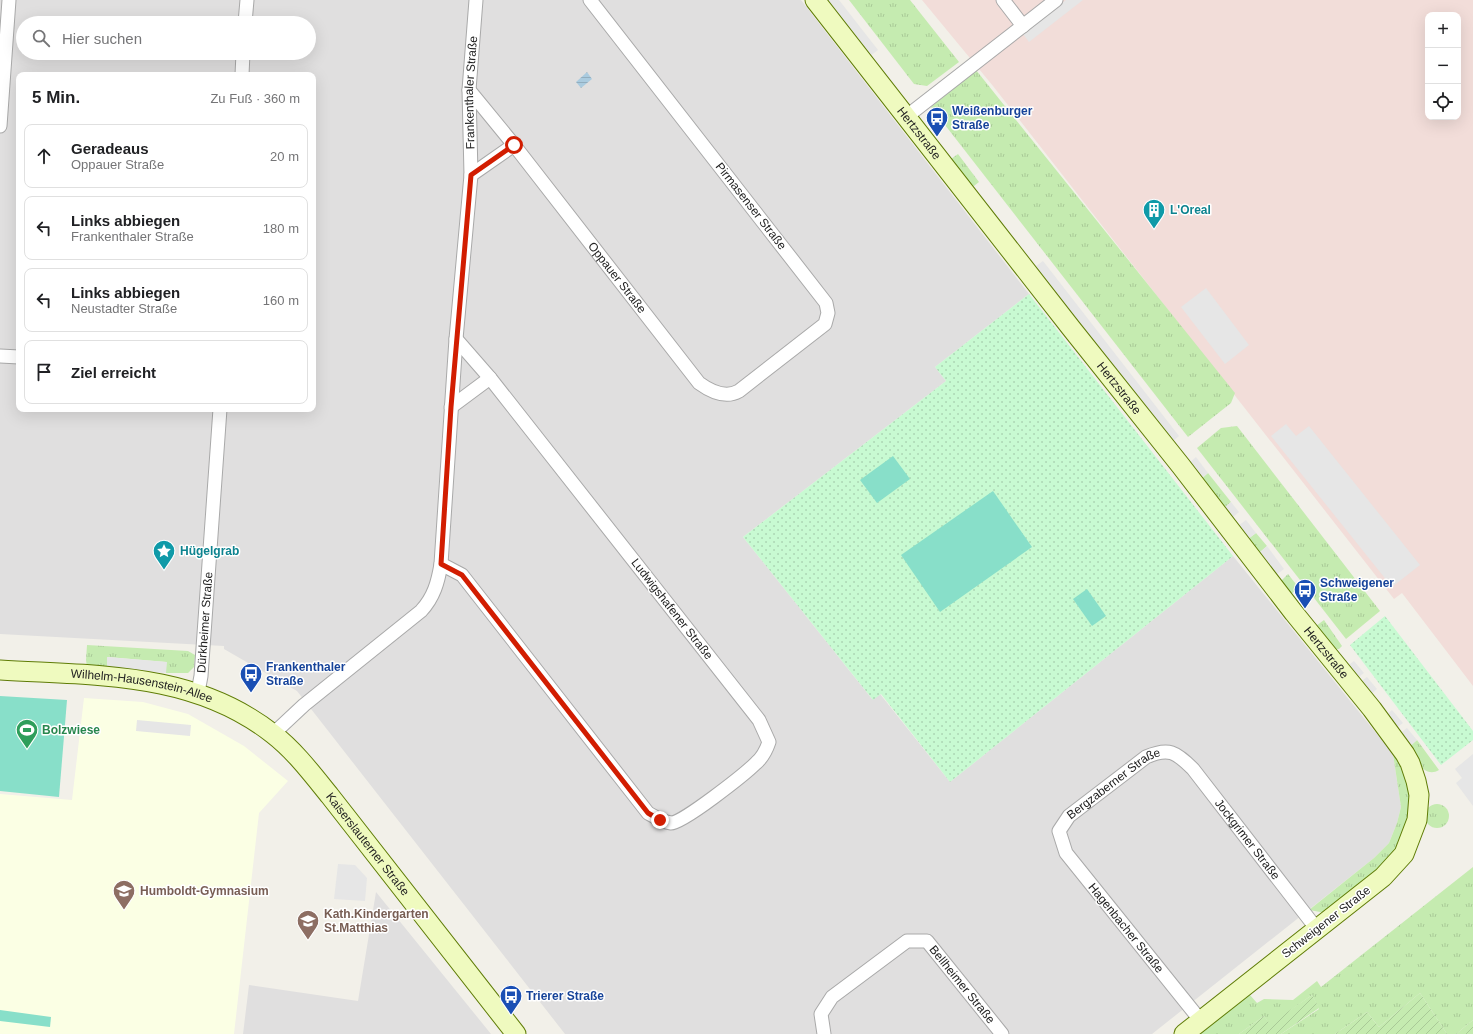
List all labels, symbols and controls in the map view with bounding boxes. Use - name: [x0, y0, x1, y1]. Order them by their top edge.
- map controls: [1425, 12, 1461, 120]
- button: +: [1425, 12, 1461, 48]
- search box: [16, 16, 316, 60]
- icon: search: [30, 27, 52, 49]
- text: Hier suchen: [62, 30, 142, 47]
- street label: Frankenthaler Straße: [462, 35, 480, 150]
- button: −: [1425, 48, 1461, 84]
- button: locate: [1425, 84, 1461, 120]
- text: 5 Min.: [32, 88, 80, 107]
- text: Zu Fuß · 360 m: [210, 91, 300, 106]
- street label: Hertzstraße: [894, 104, 944, 163]
- place label: Weißenburger Straße: [952, 104, 1033, 132]
- bus stop icon: Weißenburger Straße: [924, 105, 950, 138]
- route start: [505, 136, 523, 154]
- text: Geradeaus: [71, 140, 149, 157]
- icon: ahead: [33, 145, 55, 167]
- text: 20 m: [270, 149, 299, 164]
- text: Oppauer Straße: [71, 157, 164, 172]
- street label: Pirmasenser Straße: [713, 160, 790, 253]
- building icon: L'Oreal: [1141, 197, 1167, 230]
- place label: L'Oreal: [1170, 203, 1211, 217]
- text: Links abbiegen: [71, 212, 180, 229]
- icon: left: [33, 217, 55, 239]
- text: 180 m: [263, 221, 299, 236]
- text: Frankenthaler Straße: [71, 229, 194, 244]
- street label: Oppauer Straße: [585, 239, 649, 316]
- text: Links abbiegen: [71, 284, 180, 301]
- icon: left: [33, 289, 55, 311]
- text: 160 m: [263, 293, 299, 308]
- text: Neustadter Straße: [71, 301, 177, 316]
- street label: Hertzstraße: [1094, 359, 1144, 417]
- icon: arrive: [33, 361, 55, 383]
- text: Ziel erreicht: [71, 364, 156, 381]
- place icon: Hügelgrab: [151, 538, 177, 571]
- place label: Hügelgrab: [180, 544, 239, 558]
- street label: Ludwigshafener Straße: [628, 556, 716, 662]
- street label: Dürkheimer Straße: [194, 571, 215, 674]
- place label: Schweigener Straße: [1320, 576, 1394, 604]
- bus stop icon: Schweigener Straße: [1292, 577, 1318, 610]
- street label: Hertzstraße: [1301, 624, 1352, 682]
- place label: Frankenthaler Straße: [266, 660, 346, 688]
- bus stop icon: Frankenthaler Straße: [238, 661, 264, 694]
- street label: Wilhelm-Hausenstein-Allee: [70, 667, 215, 706]
- sports icon: Bolzwiese: [14, 717, 40, 750]
- place label: Bolzwiese: [42, 723, 100, 737]
- street label: Bergzaberner Straße: [1064, 745, 1162, 822]
- street label: Kaiserslauterner Straße: [323, 790, 412, 899]
- street label: Jockgrimer Straße: [1212, 796, 1283, 883]
- route end: [651, 811, 669, 829]
- school or university icon: Humboldt-Gymnasium: [111, 878, 137, 911]
- street label: Hagenbacher Straße: [1086, 880, 1167, 976]
- street label: Schweigener Straße: [1279, 883, 1373, 961]
- place label: Humboldt-Gymnasium: [140, 884, 269, 898]
- place label: Kath.Kindergarten St.Matthias: [324, 907, 429, 935]
- school or university icon: Kath.Kindergarten St.Matthias: [295, 908, 321, 941]
- street label: Bellheimer Straße: [926, 943, 998, 1027]
- bus stop icon: Trierer Straße: [498, 983, 524, 1016]
- place label: Trierer Straße: [526, 989, 604, 1003]

